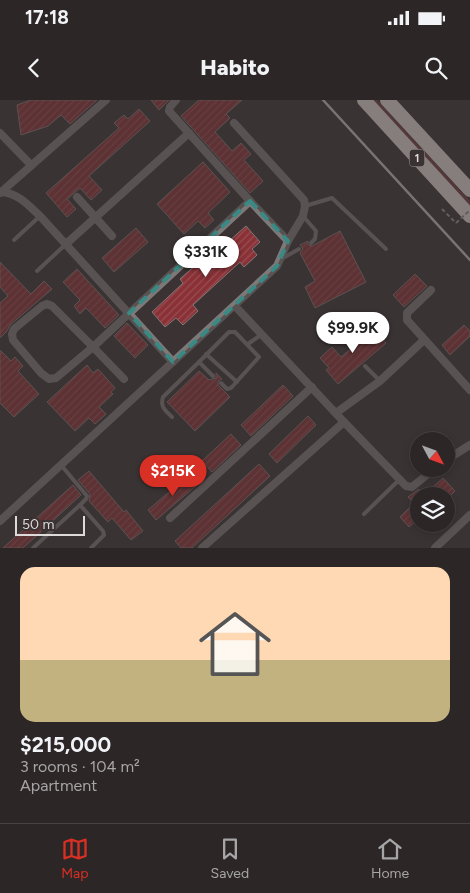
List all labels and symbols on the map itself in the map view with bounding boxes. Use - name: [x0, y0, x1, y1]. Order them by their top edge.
- road number: 1: [410, 149, 424, 166]
- pin: $331K: [171, 236, 241, 278]
- pin: $99.9K: [312, 312, 394, 354]
- north arrow: [410, 432, 455, 478]
- pin: $215K: [138, 454, 208, 497]
- scale bar: [15, 513, 85, 536]

